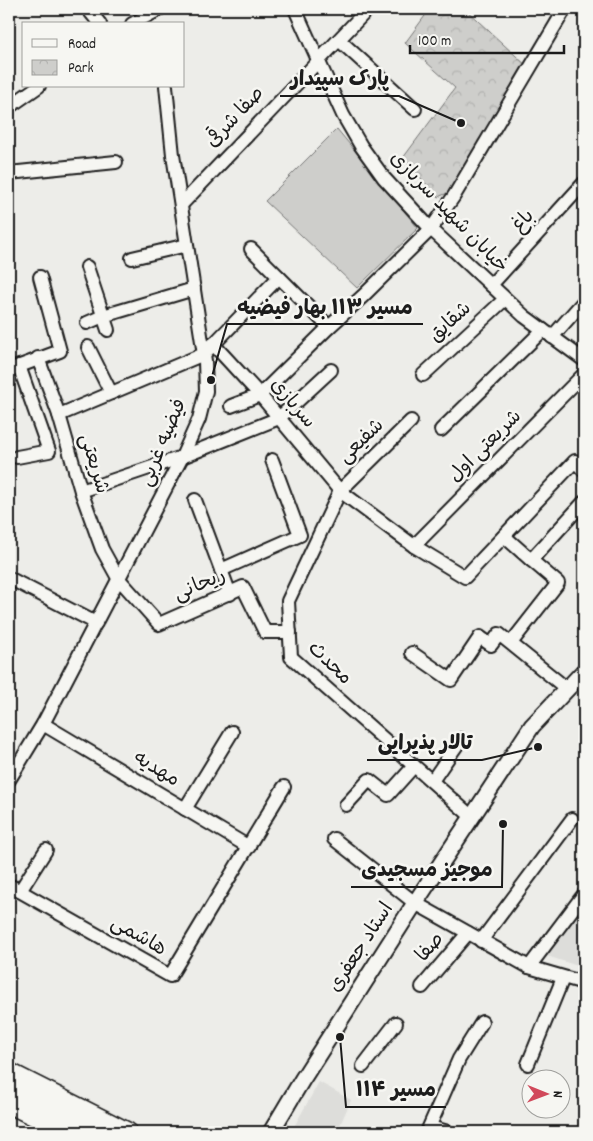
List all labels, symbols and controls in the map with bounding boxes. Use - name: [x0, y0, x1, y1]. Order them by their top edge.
- legend: [22, 22, 185, 88]
- scale bar: [410, 22, 564, 54]
- text: 100 m: [418, 31, 451, 53]
- text: Road: [68, 34, 96, 56]
- text: Park: [68, 58, 94, 80]
- callout: پارک سپیدار: [280, 60, 399, 96]
- text: پارک سپیدار: [289, 66, 389, 96]
- street label: صفا شرقی: [199, 80, 272, 155]
- street label: خیابان شهید سربازی: [382, 146, 514, 280]
- street label: باغ: [506, 204, 542, 240]
- callout: مسیر ۱۱۳ بهار فیضیه: [227, 288, 423, 324]
- text: مسیر ۱۱۳ بهار فیضیه: [237, 295, 413, 325]
- street label: شقایق: [423, 296, 479, 350]
- street label: سربازی: [263, 373, 321, 435]
- street label: فیضیه غربی: [133, 395, 195, 491]
- street label: شریعتی اول: [443, 404, 529, 490]
- street label: شفیعی: [333, 413, 391, 471]
- street label: شریعتی: [71, 431, 115, 497]
- street label: ریحانی: [170, 563, 230, 609]
- street label: محدث: [300, 636, 358, 692]
- callout: تالار پذیرایی: [367, 724, 482, 760]
- text: تالار پذیرایی: [378, 730, 473, 760]
- street label: مهدیه: [127, 745, 185, 795]
- callout: موجیز مسجیدی: [351, 851, 502, 887]
- text: موجیز مسجیدی: [361, 857, 493, 887]
- street label: استاد جعفری: [323, 898, 401, 998]
- street label: هاشمی: [105, 910, 171, 964]
- street label: صفا: [410, 927, 452, 969]
- north arrow: [520, 1068, 570, 1118]
- callout: مسیر ۱۱۴: [346, 1071, 446, 1107]
- text: مسیر ۱۱۴: [356, 1077, 436, 1107]
- text: N: [547, 1091, 567, 1098]

